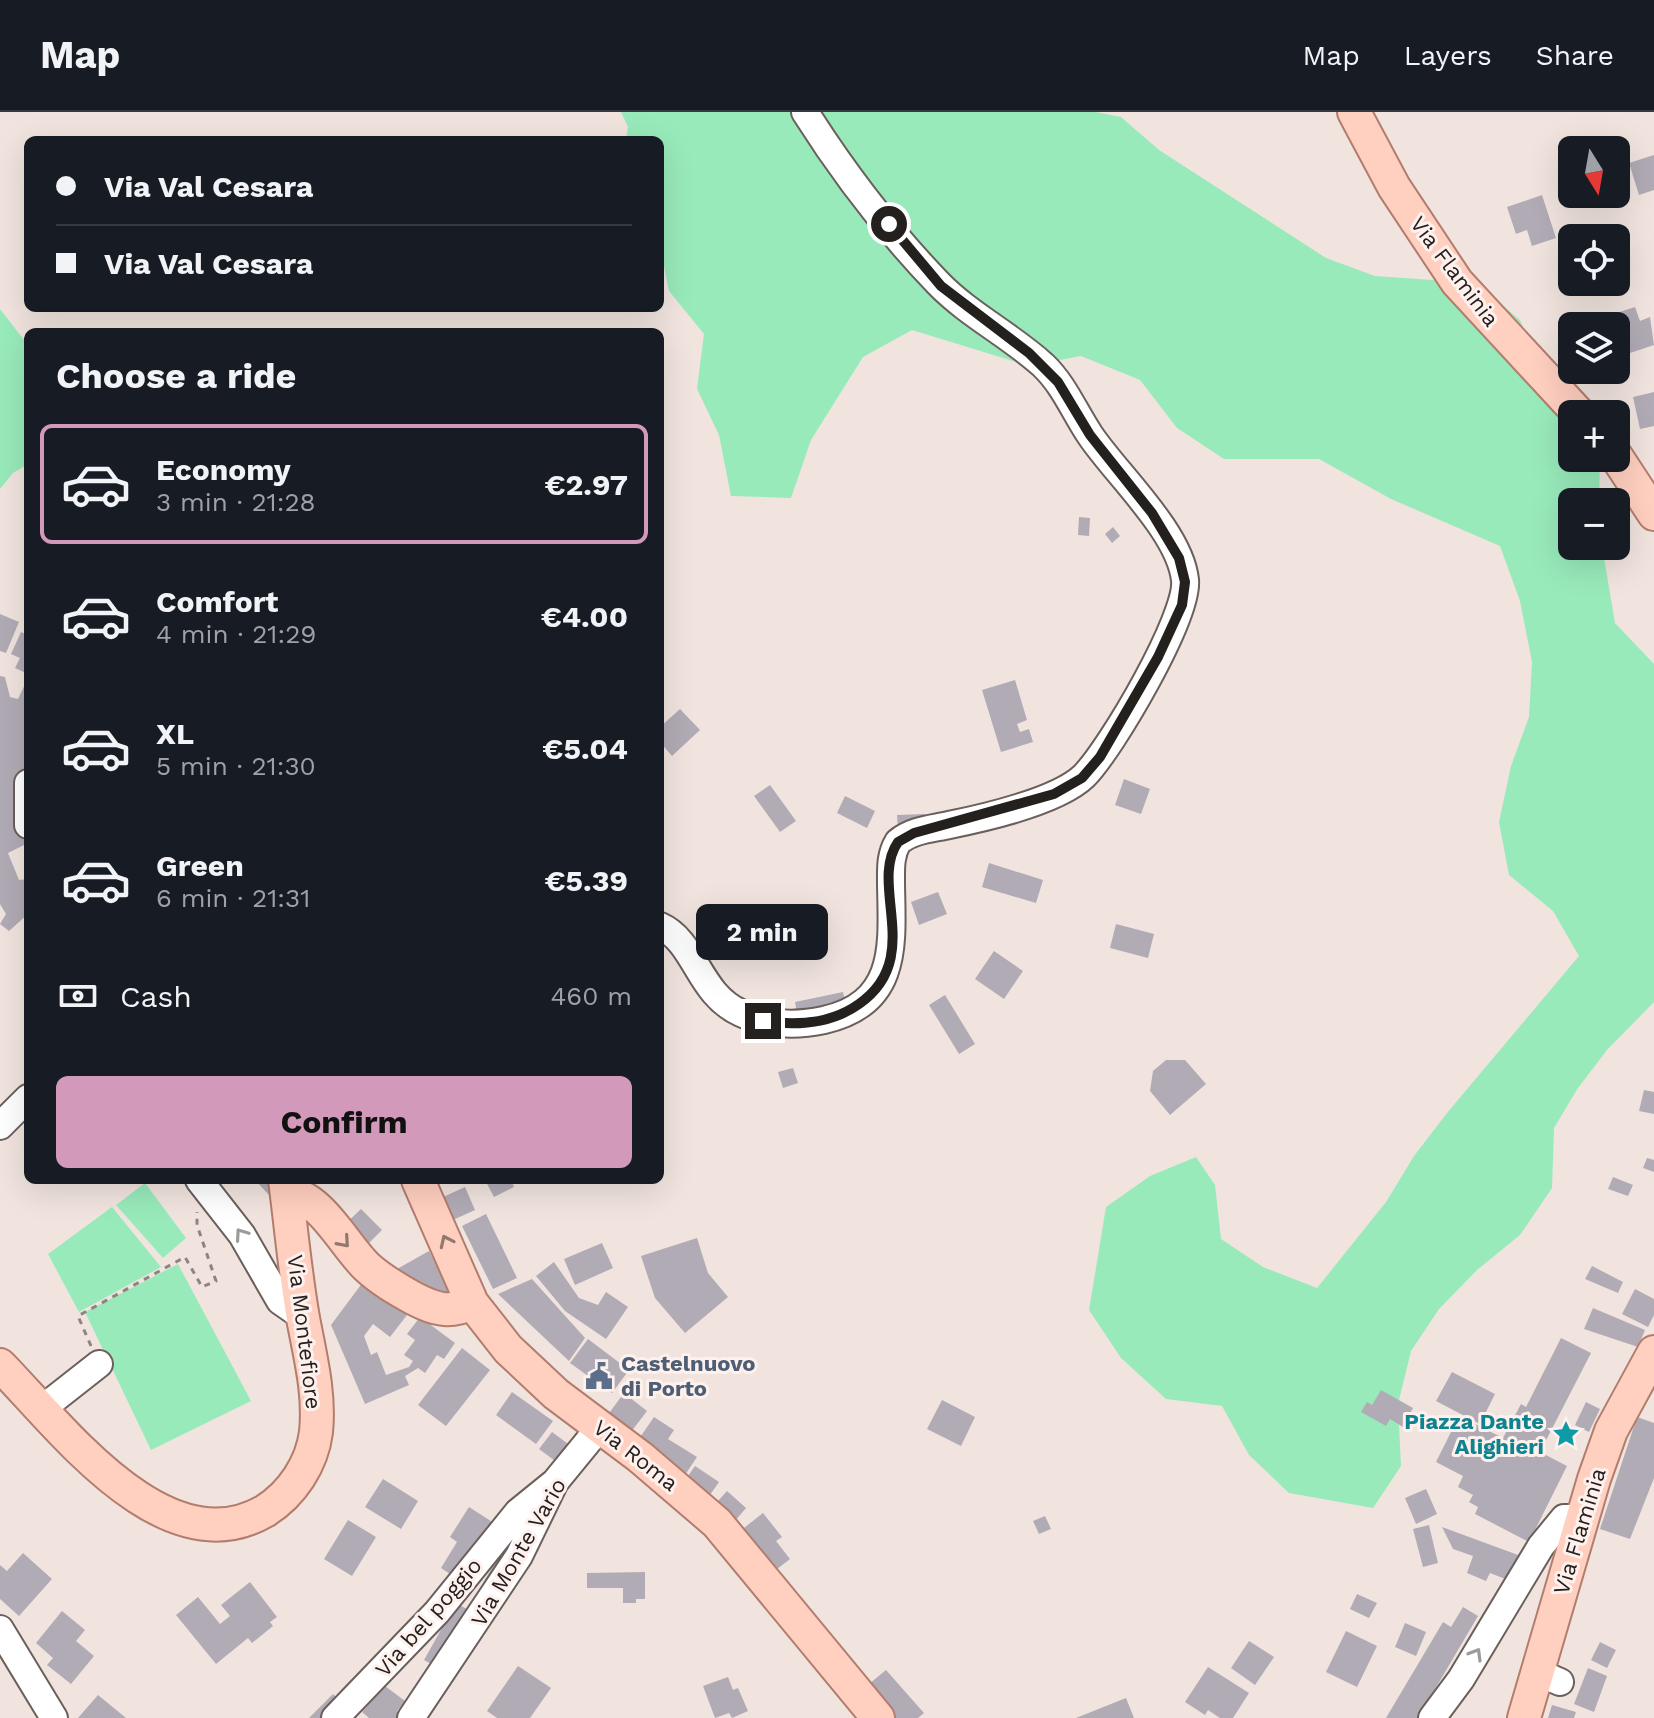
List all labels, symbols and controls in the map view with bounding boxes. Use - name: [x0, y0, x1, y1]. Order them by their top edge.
- text: Map: [40, 33, 120, 77]
- text: Map: [1303, 39, 1360, 72]
- text: Layers: [1404, 39, 1492, 72]
- text: Share: [1536, 39, 1614, 72]
- north arrow: [1558, 136, 1630, 208]
- map controls: [1558, 136, 1630, 560]
- text: Via Val Cesara: [104, 169, 313, 204]
- route start: [871, 206, 907, 242]
- street label: Via Flaminia: [1405, 212, 1504, 331]
- button: locate: [1558, 224, 1630, 296]
- text: Via Val Cesara: [104, 246, 313, 281]
- button: layers: [1558, 312, 1630, 384]
- text: Choose a ride: [56, 355, 296, 397]
- button: +: [1558, 400, 1630, 472]
- icon: car: [60, 448, 132, 520]
- text: Economy: [156, 452, 291, 487]
- text: €2.97: [544, 467, 628, 502]
- text: 3 min · 21:28: [156, 487, 316, 517]
- button: −: [1558, 488, 1630, 560]
- icon: car: [60, 580, 132, 652]
- text: Comfort: [156, 584, 278, 619]
- text: €4.00: [541, 599, 628, 634]
- text: 4 min · 21:29: [156, 619, 316, 649]
- icon: car: [60, 712, 132, 784]
- text: XL: [156, 716, 194, 751]
- text: €5.04: [542, 731, 628, 766]
- text: 5 min · 21:30: [156, 751, 316, 781]
- icon: car: [60, 844, 132, 916]
- text: Green: [156, 848, 244, 883]
- text: €5.39: [544, 863, 628, 898]
- text: 6 min · 21:31: [156, 883, 310, 913]
- callout: 2 min: [697, 905, 829, 961]
- text: 2 min: [726, 917, 798, 947]
- icon: cash: [56, 974, 100, 1018]
- text: Cash: [120, 979, 192, 1014]
- text: 460 m: [550, 981, 632, 1011]
- route end: [745, 1003, 781, 1039]
- button: Confirm: [56, 1076, 632, 1168]
- one-way arrow: [236, 1229, 251, 1243]
- one-way arrow: [335, 1232, 349, 1247]
- one-way arrow: [440, 1235, 456, 1249]
- street label: Via Montefiore: [283, 1253, 326, 1411]
- place label: Castelnuovo di Porto: [621, 1351, 756, 1401]
- public building icon: Castelnuovo di Porto: [584, 1361, 614, 1391]
- place label: Piazza Dante Alighieri: [1404, 1409, 1544, 1459]
- street label: Via Roma: [588, 1415, 683, 1496]
- place icon: Piazza Dante Alighieri: [1551, 1419, 1581, 1449]
- street label: Via Flaminia: [1548, 1465, 1611, 1597]
- street label: Via Monte Vario: [466, 1474, 571, 1631]
- street label: Via bel poggio: [370, 1553, 487, 1682]
- one-way arrow: [1466, 1648, 1482, 1663]

